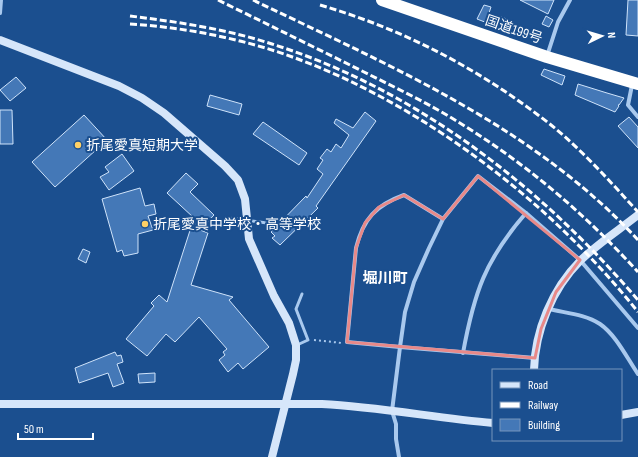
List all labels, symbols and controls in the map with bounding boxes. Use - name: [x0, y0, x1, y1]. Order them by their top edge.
- street label: 国道199号: [483, 12, 545, 47]
- north arrow: [582, 16, 622, 56]
- text: N: [605, 32, 618, 39]
- place label: 折尾愛真短期大学: [86, 137, 198, 154]
- marker: 折尾愛真短期大学: [73, 140, 83, 150]
- place label: 折尾愛真中学校・高等学校: [153, 216, 321, 233]
- marker: 折尾愛真中学校・高等学校: [140, 219, 150, 229]
- district label: 堀川町: [362, 269, 408, 288]
- legend: [492, 369, 622, 441]
- text: Road: [528, 378, 548, 393]
- text: Railway: [528, 398, 559, 413]
- scale bar: [18, 415, 93, 441]
- text: Building: [528, 418, 560, 433]
- text: 50 m: [24, 422, 44, 437]

